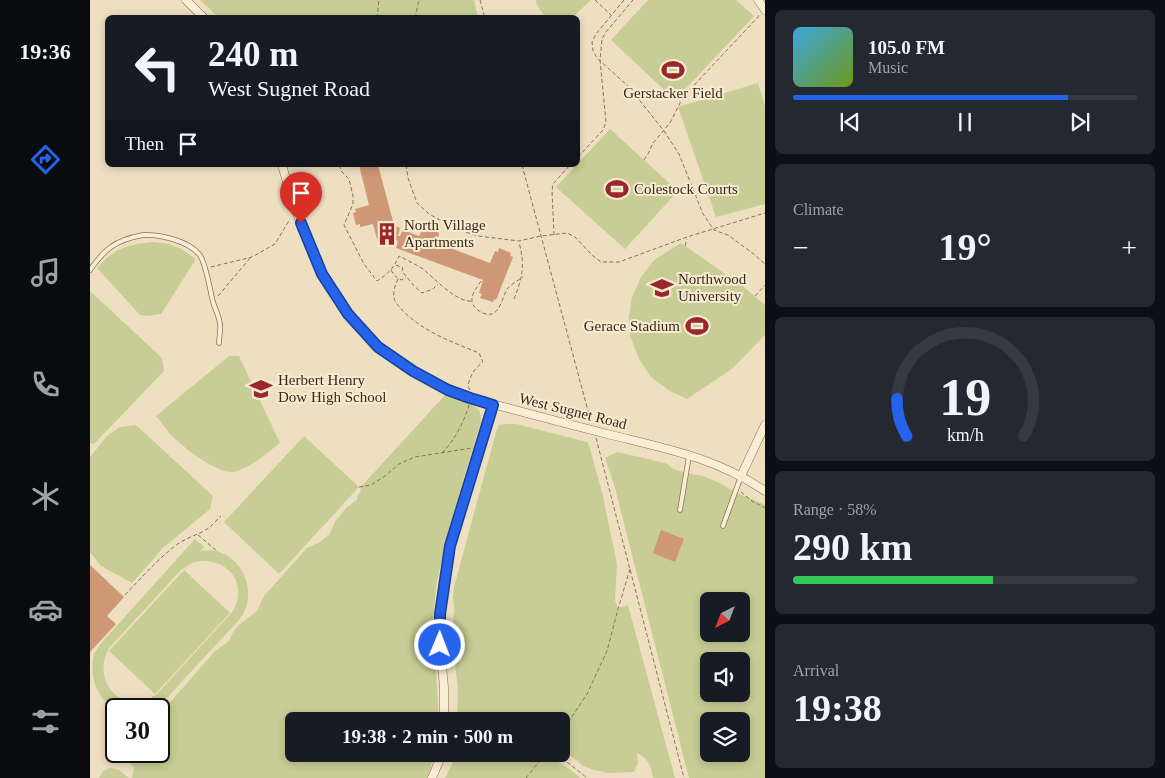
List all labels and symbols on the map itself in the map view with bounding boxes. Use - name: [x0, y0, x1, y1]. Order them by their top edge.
- sports icon: Gerstacker Field: [660, 57, 686, 83]
- place label: Gerstacker Field: [623, 85, 723, 101]
- pin: [280, 172, 322, 223]
- sports icon: Colestock Courts: [604, 176, 630, 202]
- place label: Colestock Courts: [634, 181, 738, 197]
- place label: North Village Apartments: [404, 217, 486, 250]
- building icon: North Village Apartments: [374, 221, 400, 247]
- place label: Northwood University: [678, 271, 747, 304]
- school or university icon: Northwood University: [649, 275, 675, 301]
- sports icon: Gerace Stadium: [684, 313, 710, 339]
- place label: Gerace Stadium: [584, 318, 680, 334]
- place label: Herbert Henry Dow High School: [278, 372, 386, 405]
- school or university icon: Herbert Henry Dow High School: [248, 376, 274, 402]
- street label: West Sugnet Road: [517, 390, 629, 432]
- north arrow: [700, 592, 750, 642]
- position arrow: [413, 618, 465, 670]
- speed limit sign: 30: [105, 698, 170, 763]

